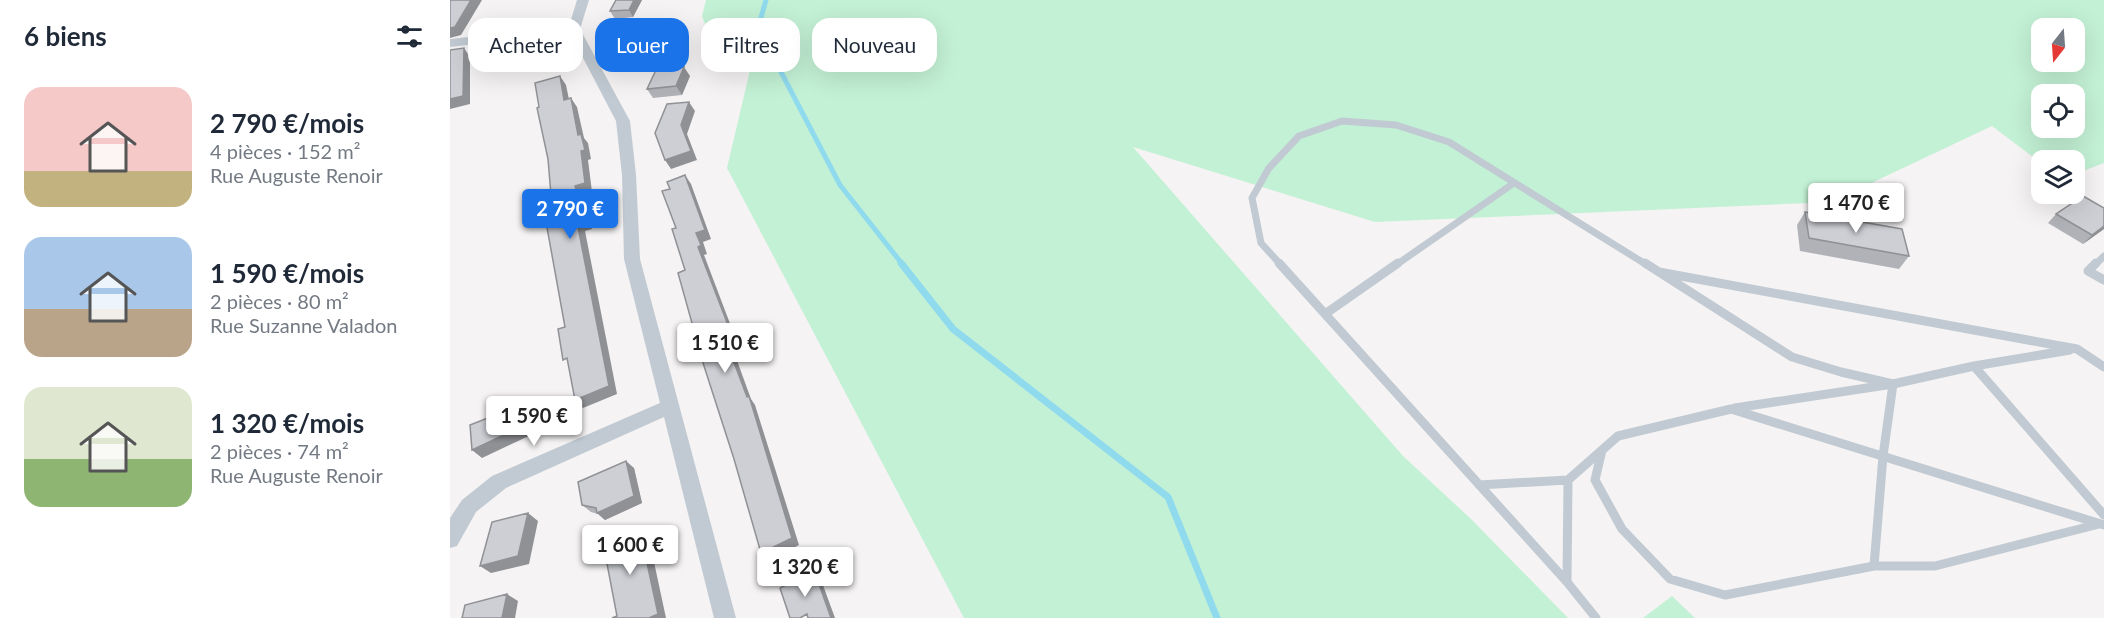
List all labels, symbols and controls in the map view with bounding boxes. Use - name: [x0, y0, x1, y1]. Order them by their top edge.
- chip: Acheter: [468, 18, 583, 72]
- chip: Louer: [595, 18, 689, 72]
- chip: Filtres: [701, 18, 800, 72]
- chip: Nouveau: [812, 18, 937, 72]
- north arrow: [2031, 18, 2085, 72]
- map controls: [2031, 18, 2085, 204]
- text: 6 biens: [24, 20, 107, 52]
- icon: filters: [393, 20, 426, 53]
- button: locate: [2031, 84, 2085, 138]
- text: 2 790 €/mois: [210, 107, 364, 139]
- icon: home: [72, 111, 144, 183]
- text: 4 pièces · 152 m²: [210, 139, 360, 163]
- button: layers: [2031, 150, 2085, 204]
- text: Rue Auguste Renoir: [210, 163, 383, 187]
- pin: 1 470 €: [1801, 183, 1911, 234]
- pin: 2 790 €: [515, 189, 625, 240]
- text: 1 470 €: [1822, 190, 1890, 214]
- text: 2 790 €: [536, 196, 604, 220]
- text: 1 590 €/mois: [210, 257, 364, 289]
- icon: home: [72, 261, 144, 333]
- text: 2 pièces · 80 m²: [210, 289, 349, 313]
- text: Rue Suzanne Valadon: [210, 313, 397, 337]
- pin: 1 510 €: [670, 323, 780, 374]
- text: 1 510 €: [691, 330, 759, 354]
- pin: 1 590 €: [479, 396, 589, 447]
- text: 1 590 €: [500, 403, 568, 427]
- text: 1 320 €/mois: [210, 407, 364, 439]
- icon: home: [72, 411, 144, 483]
- text: 2 pièces · 74 m²: [210, 439, 349, 463]
- text: Rue Auguste Renoir: [210, 463, 383, 487]
- pin: 1 600 €: [575, 525, 685, 576]
- text: 1 600 €: [596, 532, 664, 556]
- pin: 1 320 €: [750, 547, 860, 598]
- text: 1 320 €: [771, 554, 839, 578]

